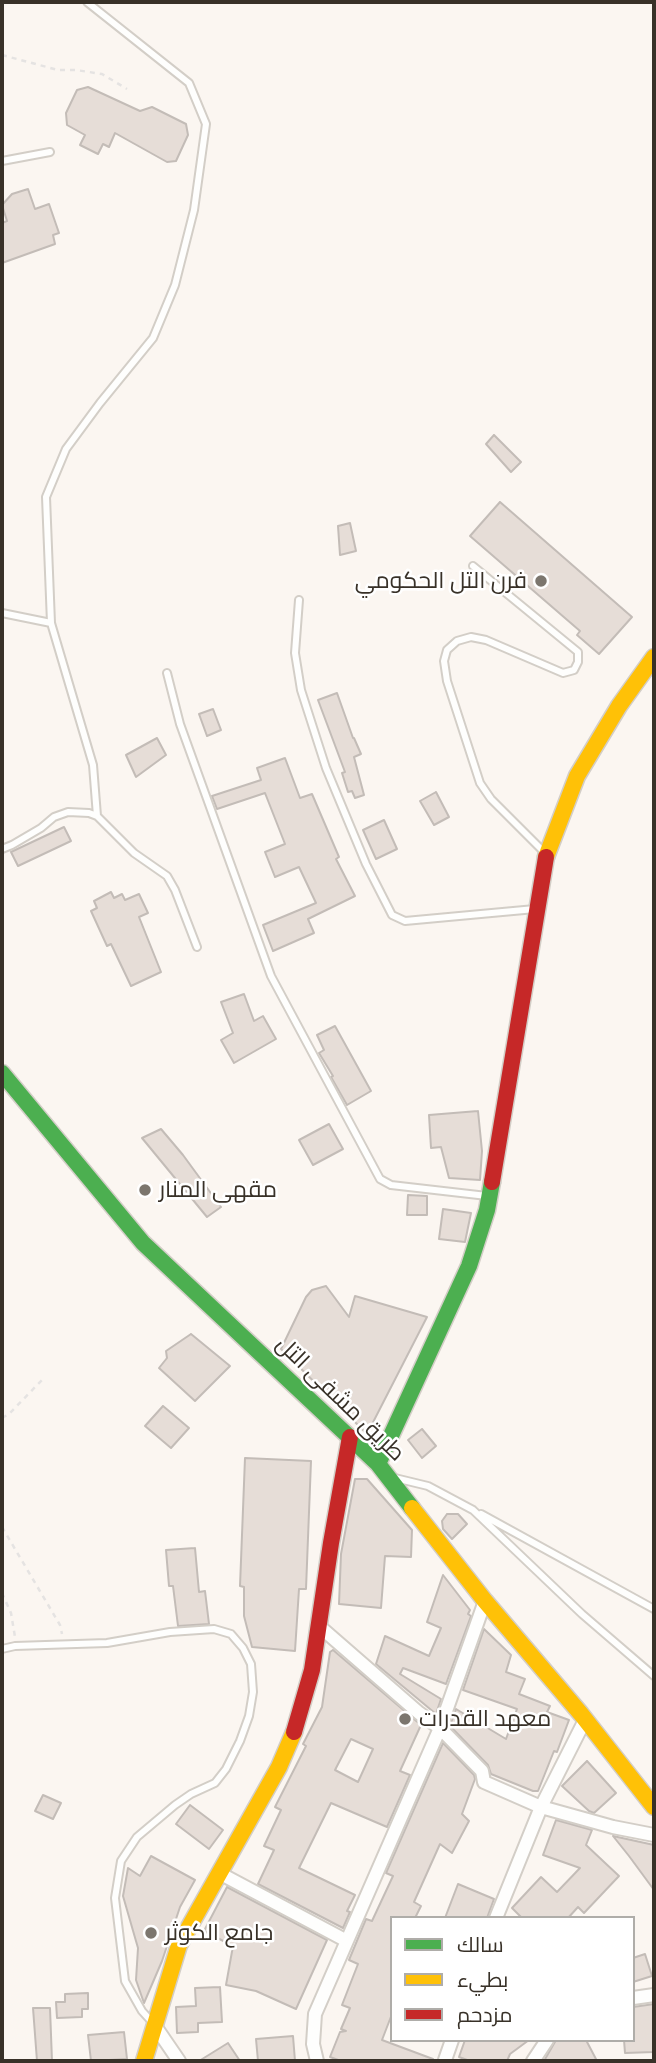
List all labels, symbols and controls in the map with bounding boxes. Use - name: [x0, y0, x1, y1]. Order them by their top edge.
- place label: فرن التل الحكومي: [355, 567, 527, 595]
- marker: فرن التل الحكومي: [533, 573, 549, 589]
- place label: مقهى المنار: [159, 1176, 277, 1204]
- marker: مقهى المنار: [137, 1182, 153, 1198]
- street label: طريق مشفى التل: [270, 1331, 410, 1467]
- place label: معهد القدرات: [419, 1705, 551, 1733]
- marker: معهد القدرات: [397, 1711, 413, 1727]
- legend: [390, 1916, 635, 2042]
- place label: جامع الكوثر: [165, 1919, 273, 1947]
- marker: جامع الكوثر: [143, 1925, 159, 1941]
- text: سالك: [457, 1933, 504, 1957]
- text: بطيء: [457, 1968, 508, 1992]
- text: مزدحم: [457, 2003, 512, 2027]

